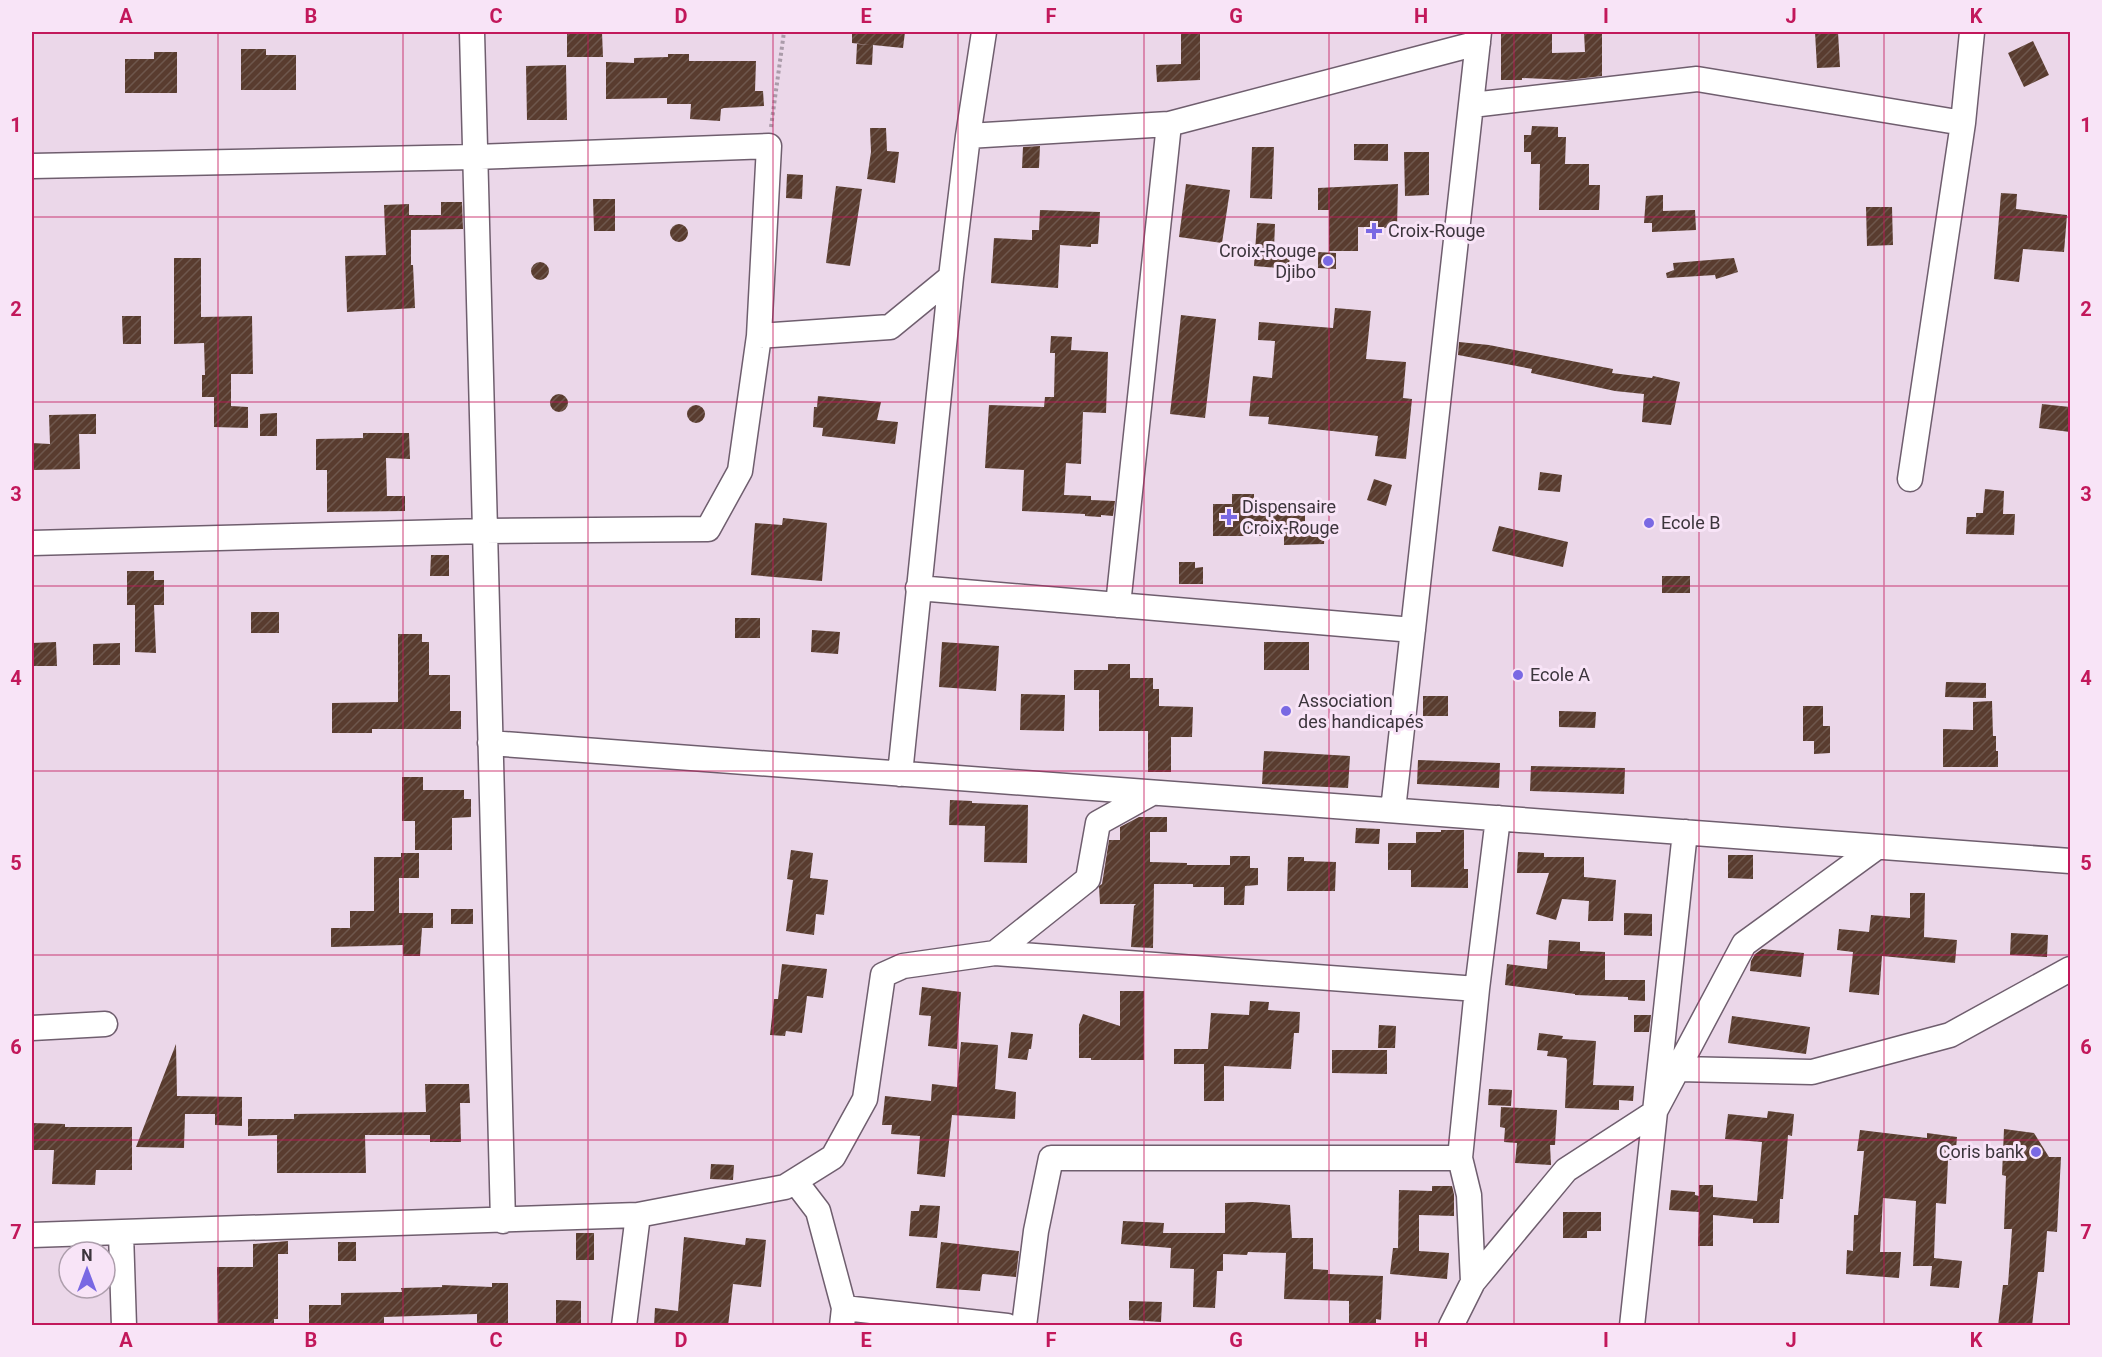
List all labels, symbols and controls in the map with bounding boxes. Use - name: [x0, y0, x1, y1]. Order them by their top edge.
- text: A: [119, 4, 133, 28]
- text: B: [305, 4, 317, 28]
- text: C: [489, 4, 503, 28]
- text: D: [675, 4, 688, 28]
- text: E: [860, 4, 872, 28]
- text: F: [1046, 4, 1057, 28]
- text: G: [1229, 4, 1243, 28]
- text: H: [1414, 4, 1428, 28]
- text: I: [1603, 4, 1609, 28]
- text: J: [1785, 4, 1797, 28]
- text: K: [1970, 4, 1983, 28]
- text: 1: [10, 113, 22, 137]
- text: 1: [2080, 113, 2092, 137]
- place label: Croix-Rouge: [1388, 220, 1485, 241]
- marker: Croix-Rouge: [1365, 222, 1383, 240]
- place label: Croix-Rouge Djibo: [1219, 240, 1316, 282]
- marker: Croix-Rouge Djibo: [1321, 254, 1335, 268]
- text: 2: [10, 297, 22, 321]
- text: 2: [2080, 297, 2092, 321]
- text: 3: [10, 482, 22, 506]
- text: 3: [2080, 482, 2092, 506]
- place label: Dispensaire Croix-Rouge: [1242, 496, 1339, 538]
- marker: Dispensaire Croix-Rouge: [1220, 508, 1238, 526]
- place label: Ecole B: [1661, 512, 1720, 533]
- marker: Ecole B: [1642, 516, 1656, 530]
- place label: Ecole A: [1530, 664, 1590, 685]
- text: 4: [10, 666, 22, 690]
- text: 4: [2080, 666, 2092, 690]
- marker: Ecole A: [1511, 668, 1525, 682]
- place label: Association des handicapés: [1298, 690, 1424, 732]
- marker: Association des handicapés: [1279, 704, 1293, 718]
- text: 5: [10, 851, 22, 875]
- text: 5: [2080, 851, 2092, 875]
- text: 6: [10, 1035, 22, 1059]
- text: 6: [2080, 1035, 2092, 1059]
- place label: Coris bank: [1939, 1141, 2025, 1162]
- marker: Coris bank: [2029, 1145, 2043, 1159]
- text: 7: [10, 1220, 22, 1244]
- text: 7: [2080, 1220, 2092, 1244]
- north arrow: [57, 1240, 117, 1300]
- text: N: [81, 1246, 93, 1265]
- text: A: [119, 1328, 133, 1352]
- text: B: [305, 1328, 317, 1352]
- text: C: [489, 1328, 503, 1352]
- text: D: [675, 1328, 688, 1352]
- text: E: [860, 1328, 872, 1352]
- text: F: [1046, 1328, 1057, 1352]
- text: G: [1229, 1328, 1243, 1352]
- text: H: [1414, 1328, 1428, 1352]
- text: I: [1603, 1328, 1609, 1352]
- text: J: [1785, 1328, 1797, 1352]
- text: K: [1970, 1328, 1983, 1352]

